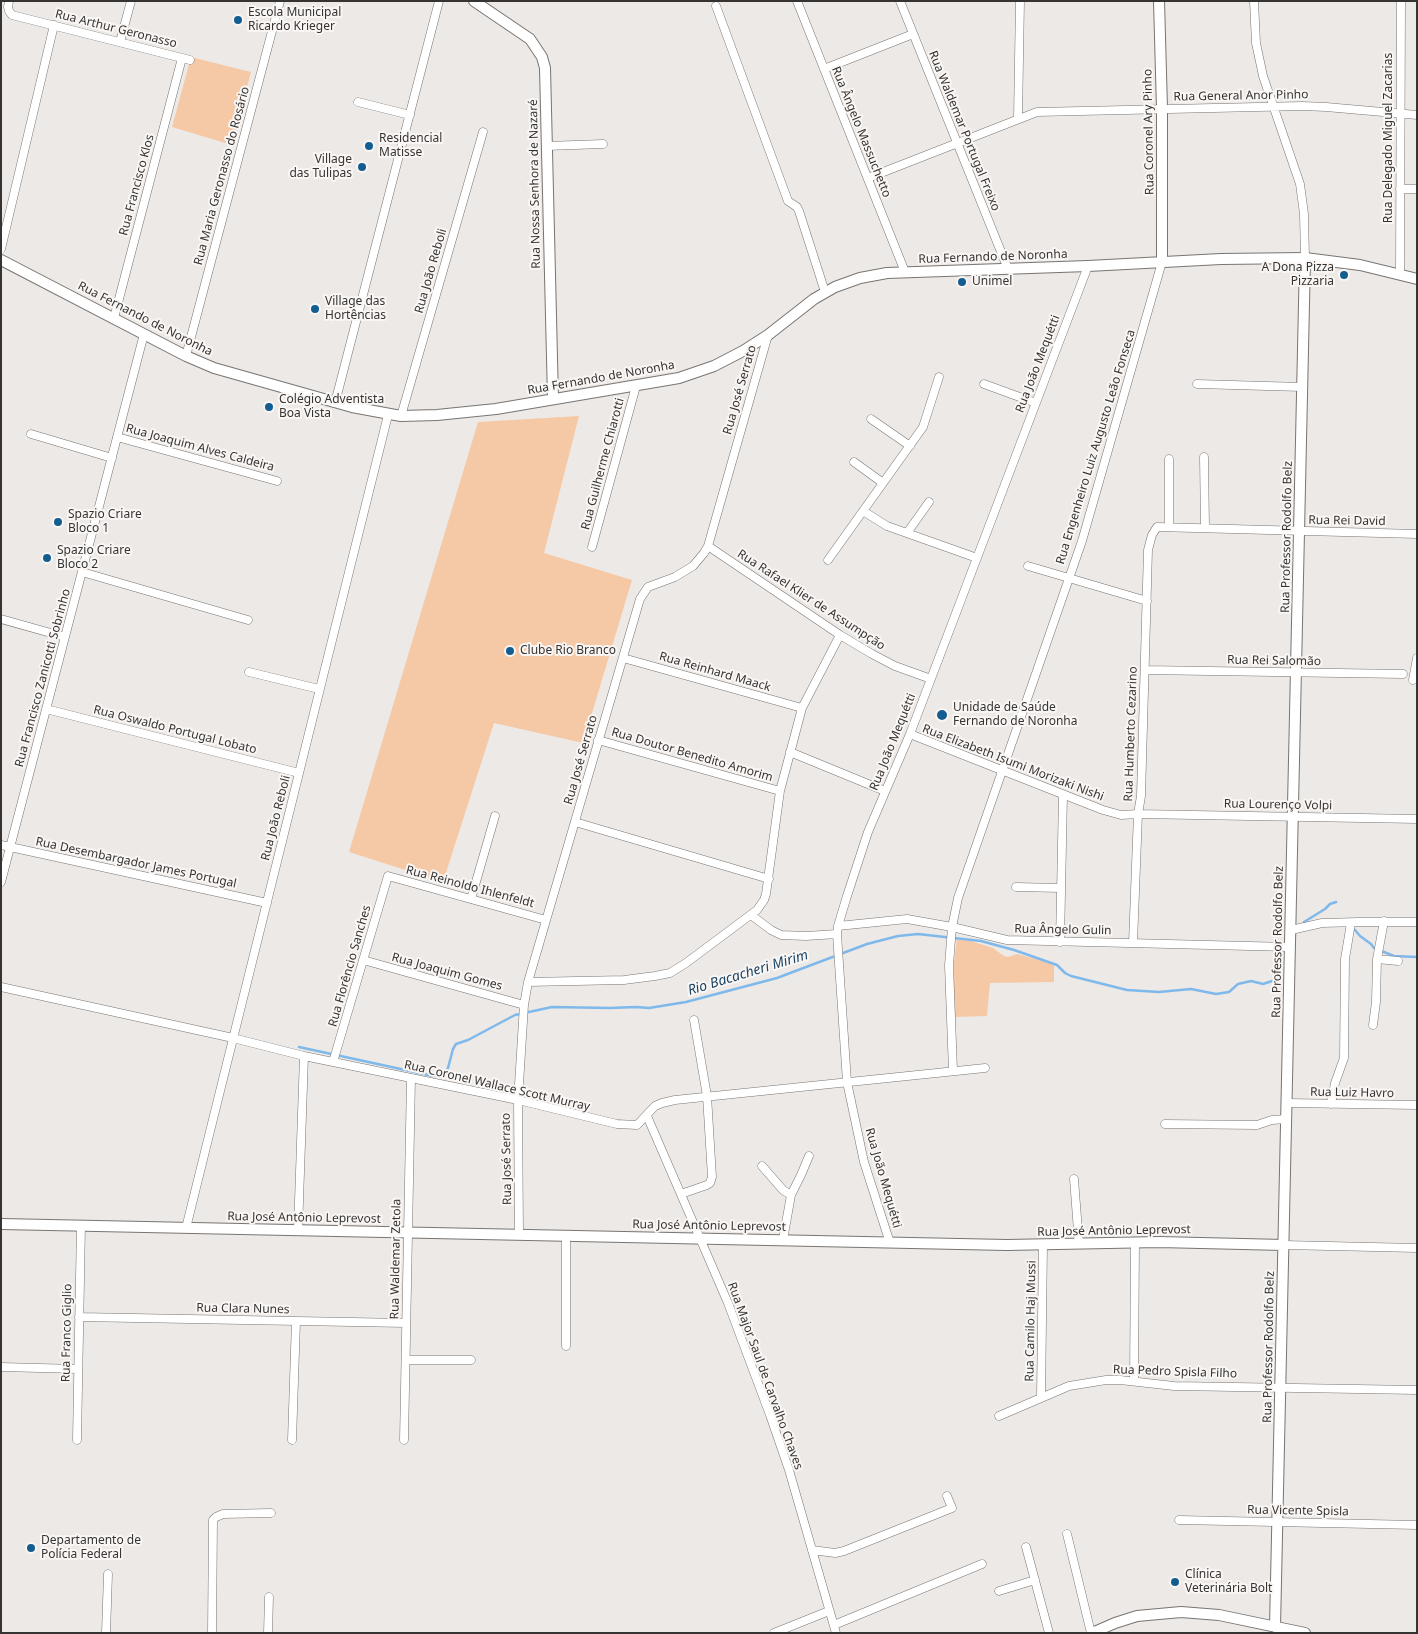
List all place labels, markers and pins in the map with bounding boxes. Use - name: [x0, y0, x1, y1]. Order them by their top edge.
- place label: Escola Municipal Ricardo Krieger: [248, 6, 341, 34]
- marker: Escola Municipal Ricardo Krieger: [232, 14, 244, 26]
- place label: Residencial Matisse: [379, 132, 442, 160]
- marker: Residencial Matisse: [363, 140, 375, 152]
- place label: Village das Tulipas: [289, 153, 352, 181]
- marker: Village das Tulipas: [356, 161, 368, 173]
- place label: A Dona Pizza Pizzaria: [1262, 261, 1334, 289]
- marker: A Dona Pizza Pizzaria: [1338, 269, 1350, 281]
- place label: Unimel: [972, 275, 1012, 289]
- marker: Unimel: [956, 276, 968, 288]
- place label: Village das Hortências: [325, 295, 386, 323]
- marker: Village das Hortências: [309, 303, 321, 315]
- place label: Colégio Adventista Boa Vista: [279, 393, 384, 421]
- marker: Colégio Adventista Boa Vista: [263, 401, 275, 413]
- place label: Spazio Criare Bloco 1: [68, 508, 142, 536]
- marker: Spazio Criare Bloco 1: [52, 516, 64, 528]
- place label: Spazio Criare Bloco 2: [57, 544, 131, 572]
- marker: Spazio Criare Bloco 2: [41, 552, 53, 564]
- place label: Clube Rio Branco: [520, 644, 616, 658]
- marker: Clube Rio Branco: [504, 645, 516, 657]
- place label: Unidade de Saúde Fernando de Noronha: [953, 701, 1077, 729]
- marker: Unidade de Saúde Fernando de Noronha: [935, 708, 949, 722]
- place label: Departamento de Polícia Federal: [41, 1534, 141, 1562]
- marker: Departamento de Polícia Federal: [25, 1542, 37, 1554]
- place label: Clínica Veterinária Bolt: [1185, 1568, 1272, 1596]
- marker: Clínica Veterinária Bolt: [1169, 1576, 1181, 1588]

